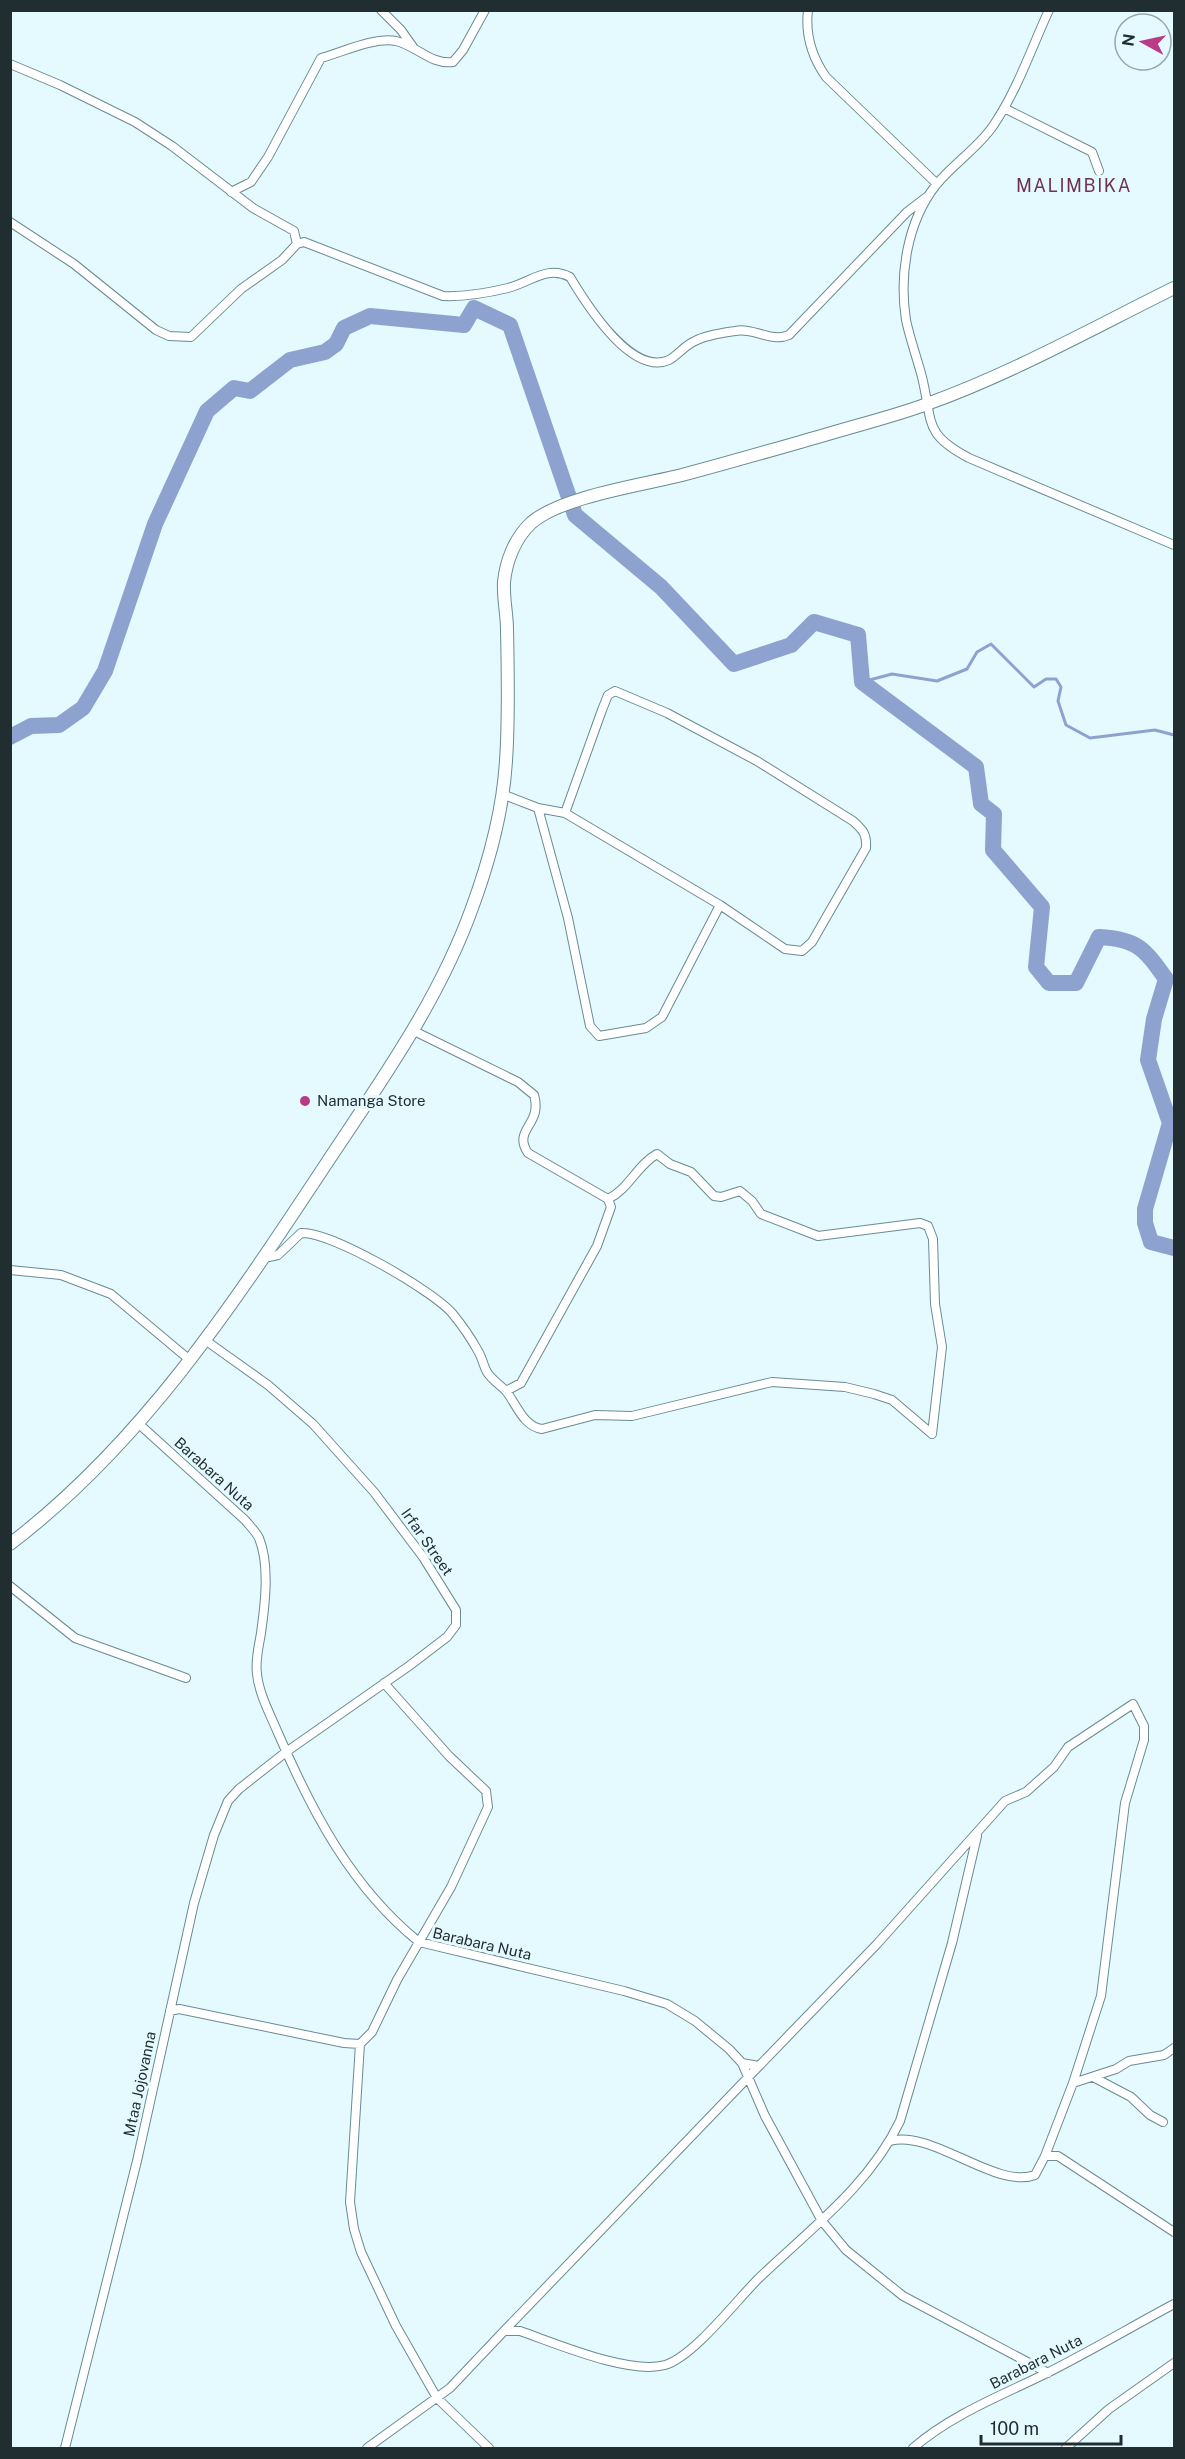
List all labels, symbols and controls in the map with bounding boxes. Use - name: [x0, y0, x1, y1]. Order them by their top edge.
- north arrow: [1113, 12, 1173, 72]
- text: N: [1118, 32, 1139, 48]
- district label: MALIMBIKA: [1016, 175, 1132, 196]
- place label: Namanga Store: [317, 1092, 426, 1109]
- marker: Namanga Store: [298, 1094, 312, 1108]
- street label: Barabara Nuta: [171, 1434, 258, 1514]
- street label: Irfar Street: [398, 1505, 457, 1579]
- street label: Barabara Nuta: [431, 1924, 533, 1963]
- street label: Mtaa Jojovanna: [120, 2030, 159, 2138]
- street label: Barabara Nuta: [987, 2331, 1085, 2392]
- scale bar: [981, 2408, 1120, 2446]
- text: 100 m: [990, 2418, 1039, 2439]

